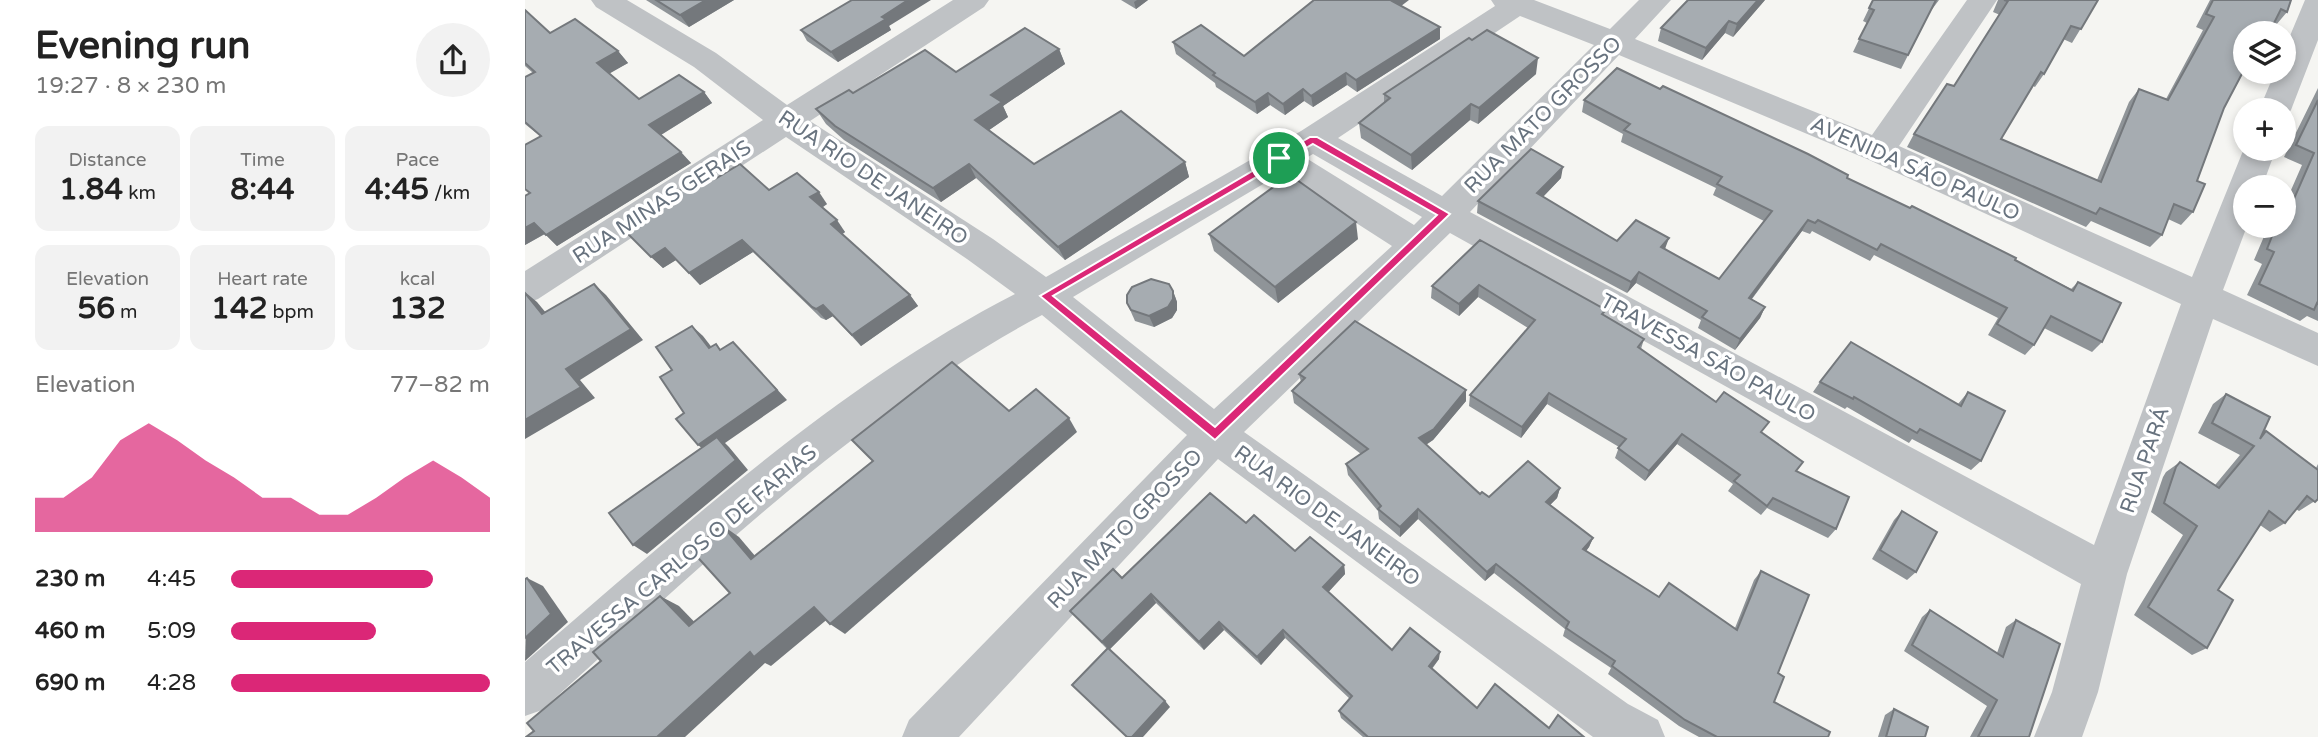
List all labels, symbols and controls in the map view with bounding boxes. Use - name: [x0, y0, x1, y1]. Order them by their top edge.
- map controls: [2233, 21, 2296, 238]
- button: layers: [2233, 21, 2296, 84]
- text: Evening run: [35, 23, 250, 69]
- button: share: [416, 23, 490, 97]
- street label: RUA MATO GROSSO: [1459, 31, 1627, 199]
- text: 19:27 · 8 × 230 m: [35, 72, 226, 100]
- button: +: [2233, 98, 2296, 161]
- street label: RUA RIO DE JANEIRO: [773, 105, 973, 251]
- street label: AVENIDA SÃO PAULO: [1806, 112, 2024, 226]
- pin: [1249, 128, 1309, 188]
- street label: RUA MINAS GERAIS: [568, 135, 756, 269]
- icon: arrive: [1260, 139, 1298, 177]
- text: Distance: [68, 149, 147, 171]
- text: Time: [240, 149, 285, 171]
- text: Pace: [396, 149, 439, 171]
- text: 1.84: [59, 171, 123, 208]
- text: 8:44: [230, 171, 295, 208]
- text: 4:45: [365, 171, 429, 208]
- button: −: [2233, 175, 2296, 238]
- text: km: [123, 182, 156, 204]
- text: /km: [429, 182, 470, 204]
- text: Elevation: [66, 268, 149, 290]
- text: Heart rate: [217, 268, 308, 290]
- text: kcal: [400, 268, 435, 290]
- street label: TRAVESSA SÃO PAULO: [1596, 288, 1820, 428]
- text: 56: [77, 290, 115, 327]
- text: 142: [211, 290, 268, 327]
- text: 132: [389, 290, 446, 327]
- text: m: [115, 301, 138, 323]
- text: bpm: [268, 301, 314, 323]
- text: Elevation: [35, 371, 136, 399]
- text: 77–82 m: [390, 371, 490, 399]
- street label: RUA PARÁ: [2115, 403, 2175, 517]
- street label: TRAVESSA CARLOS O DE FARIAS: [542, 440, 822, 680]
- street label: RUA RIO DE JANEIRO: [1229, 440, 1425, 592]
- street label: RUA MATO GROSSO: [1042, 444, 1208, 614]
- text: 230 m: [35, 565, 105, 593]
- text: 4:45: [147, 565, 196, 593]
- text: 460 m: [35, 617, 105, 645]
- text: 5:09: [147, 617, 196, 645]
- text: 690 m: [35, 669, 105, 697]
- text: 4:28: [147, 669, 196, 697]

